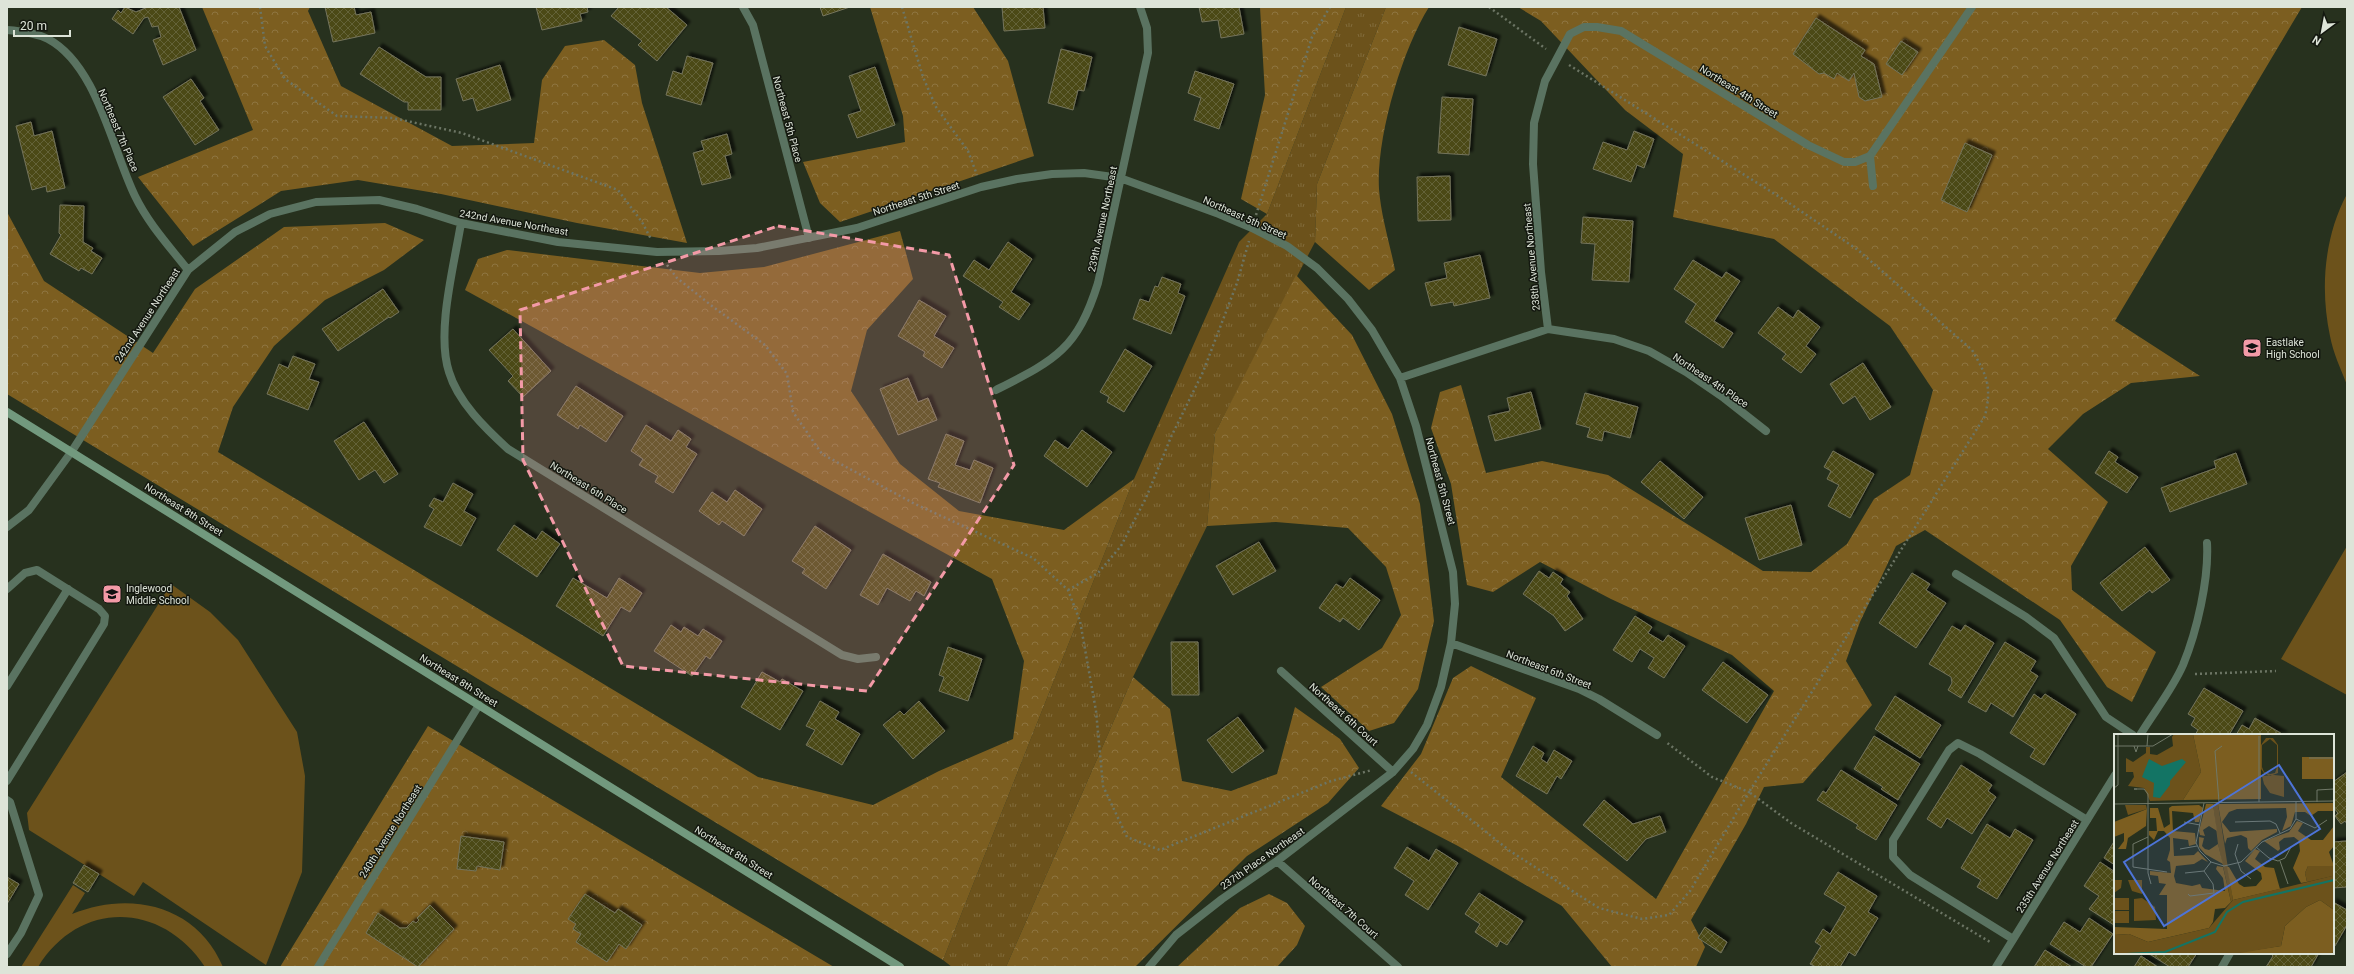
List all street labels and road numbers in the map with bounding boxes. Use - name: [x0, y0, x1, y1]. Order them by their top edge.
- street label: Northeast 4th Street: [1698, 63, 1780, 120]
- street label: Northeast 5th Place: [771, 75, 804, 163]
- street label: Northeast 7th Place: [96, 87, 141, 173]
- street label: 239th Avenue Northeast: [1086, 165, 1119, 273]
- street label: Northeast 5th Street: [872, 179, 961, 218]
- street label: Northeast 5th Street: [1201, 194, 1288, 241]
- street label: 238th Avenue Northeast: [1521, 203, 1542, 311]
- street label: 242nd Avenue Northeast: [459, 208, 569, 237]
- street label: 242nd Avenue Northeast: [113, 266, 182, 364]
- street label: Northeast 4th Place: [1671, 351, 1750, 410]
- street label: Northeast 5th Street: [1424, 436, 1457, 526]
- street label: Northeast 6th Place: [548, 459, 629, 516]
- street label: Northeast 8th Street: [143, 481, 225, 538]
- street label: Northeast 6th Street: [1505, 648, 1593, 691]
- street label: Northeast 8th Street: [418, 652, 500, 709]
- street label: Northeast 6th Court: [1307, 681, 1380, 748]
- street label: 240th Avenue Northeast: [357, 783, 424, 880]
- street label: 235th Avenue Northeast: [2014, 818, 2081, 915]
- street label: Northeast 8th Street: [693, 824, 775, 881]
- street label: 237th Place Northeast: [1218, 825, 1306, 892]
- street label: Northeast 7th Court: [1307, 874, 1381, 941]

